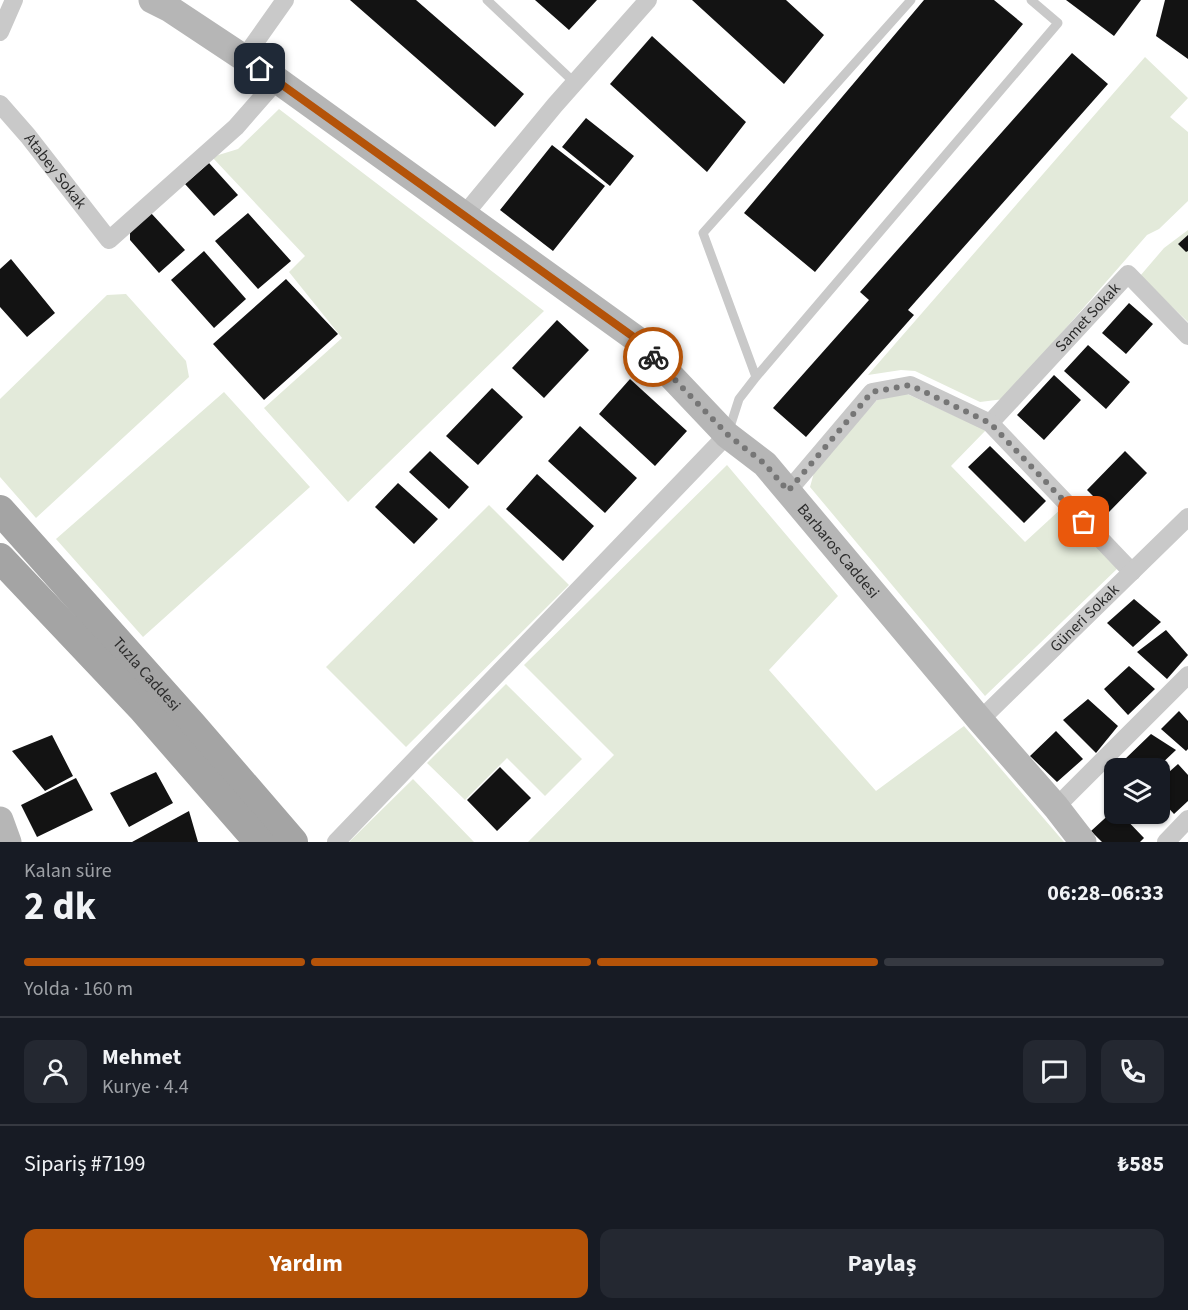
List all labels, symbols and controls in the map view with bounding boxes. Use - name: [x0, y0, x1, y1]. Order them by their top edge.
- pin: [234, 43, 285, 94]
- icon: home: [243, 52, 276, 85]
- street label: Atabey Sokak: [19, 129, 92, 214]
- street label: Samet Sokak: [1050, 278, 1126, 357]
- courier: [623, 327, 683, 387]
- icon: bike: [637, 341, 670, 374]
- pin: [1058, 496, 1109, 547]
- street label: Barbaros Caddesi: [792, 499, 884, 603]
- icon: bag: [1067, 505, 1100, 538]
- street label: Güneri Sokak: [1045, 579, 1124, 657]
- street label: Tuzla Caddesi: [108, 632, 185, 716]
- map controls: [1104, 758, 1170, 824]
- button: layers: [1104, 758, 1170, 824]
- text: Kalan süre: [24, 857, 112, 885]
- text: 06:28–06:33: [1047, 877, 1164, 909]
- text: 2 dk: [24, 879, 96, 935]
- text: Yolda · 160 m: [24, 975, 133, 1003]
- button: person: [24, 1040, 87, 1103]
- button: chat: [1023, 1040, 1086, 1103]
- button: phone: [1101, 1040, 1164, 1103]
- text: Mehmet: [102, 1041, 181, 1073]
- text: Kurye · 4.4: [102, 1073, 189, 1101]
- text: Sipariş #7199: [24, 1148, 146, 1180]
- text: ₺585: [1118, 1148, 1164, 1180]
- button: Yardım: [24, 1229, 588, 1298]
- button: Paylaş: [600, 1229, 1164, 1298]

